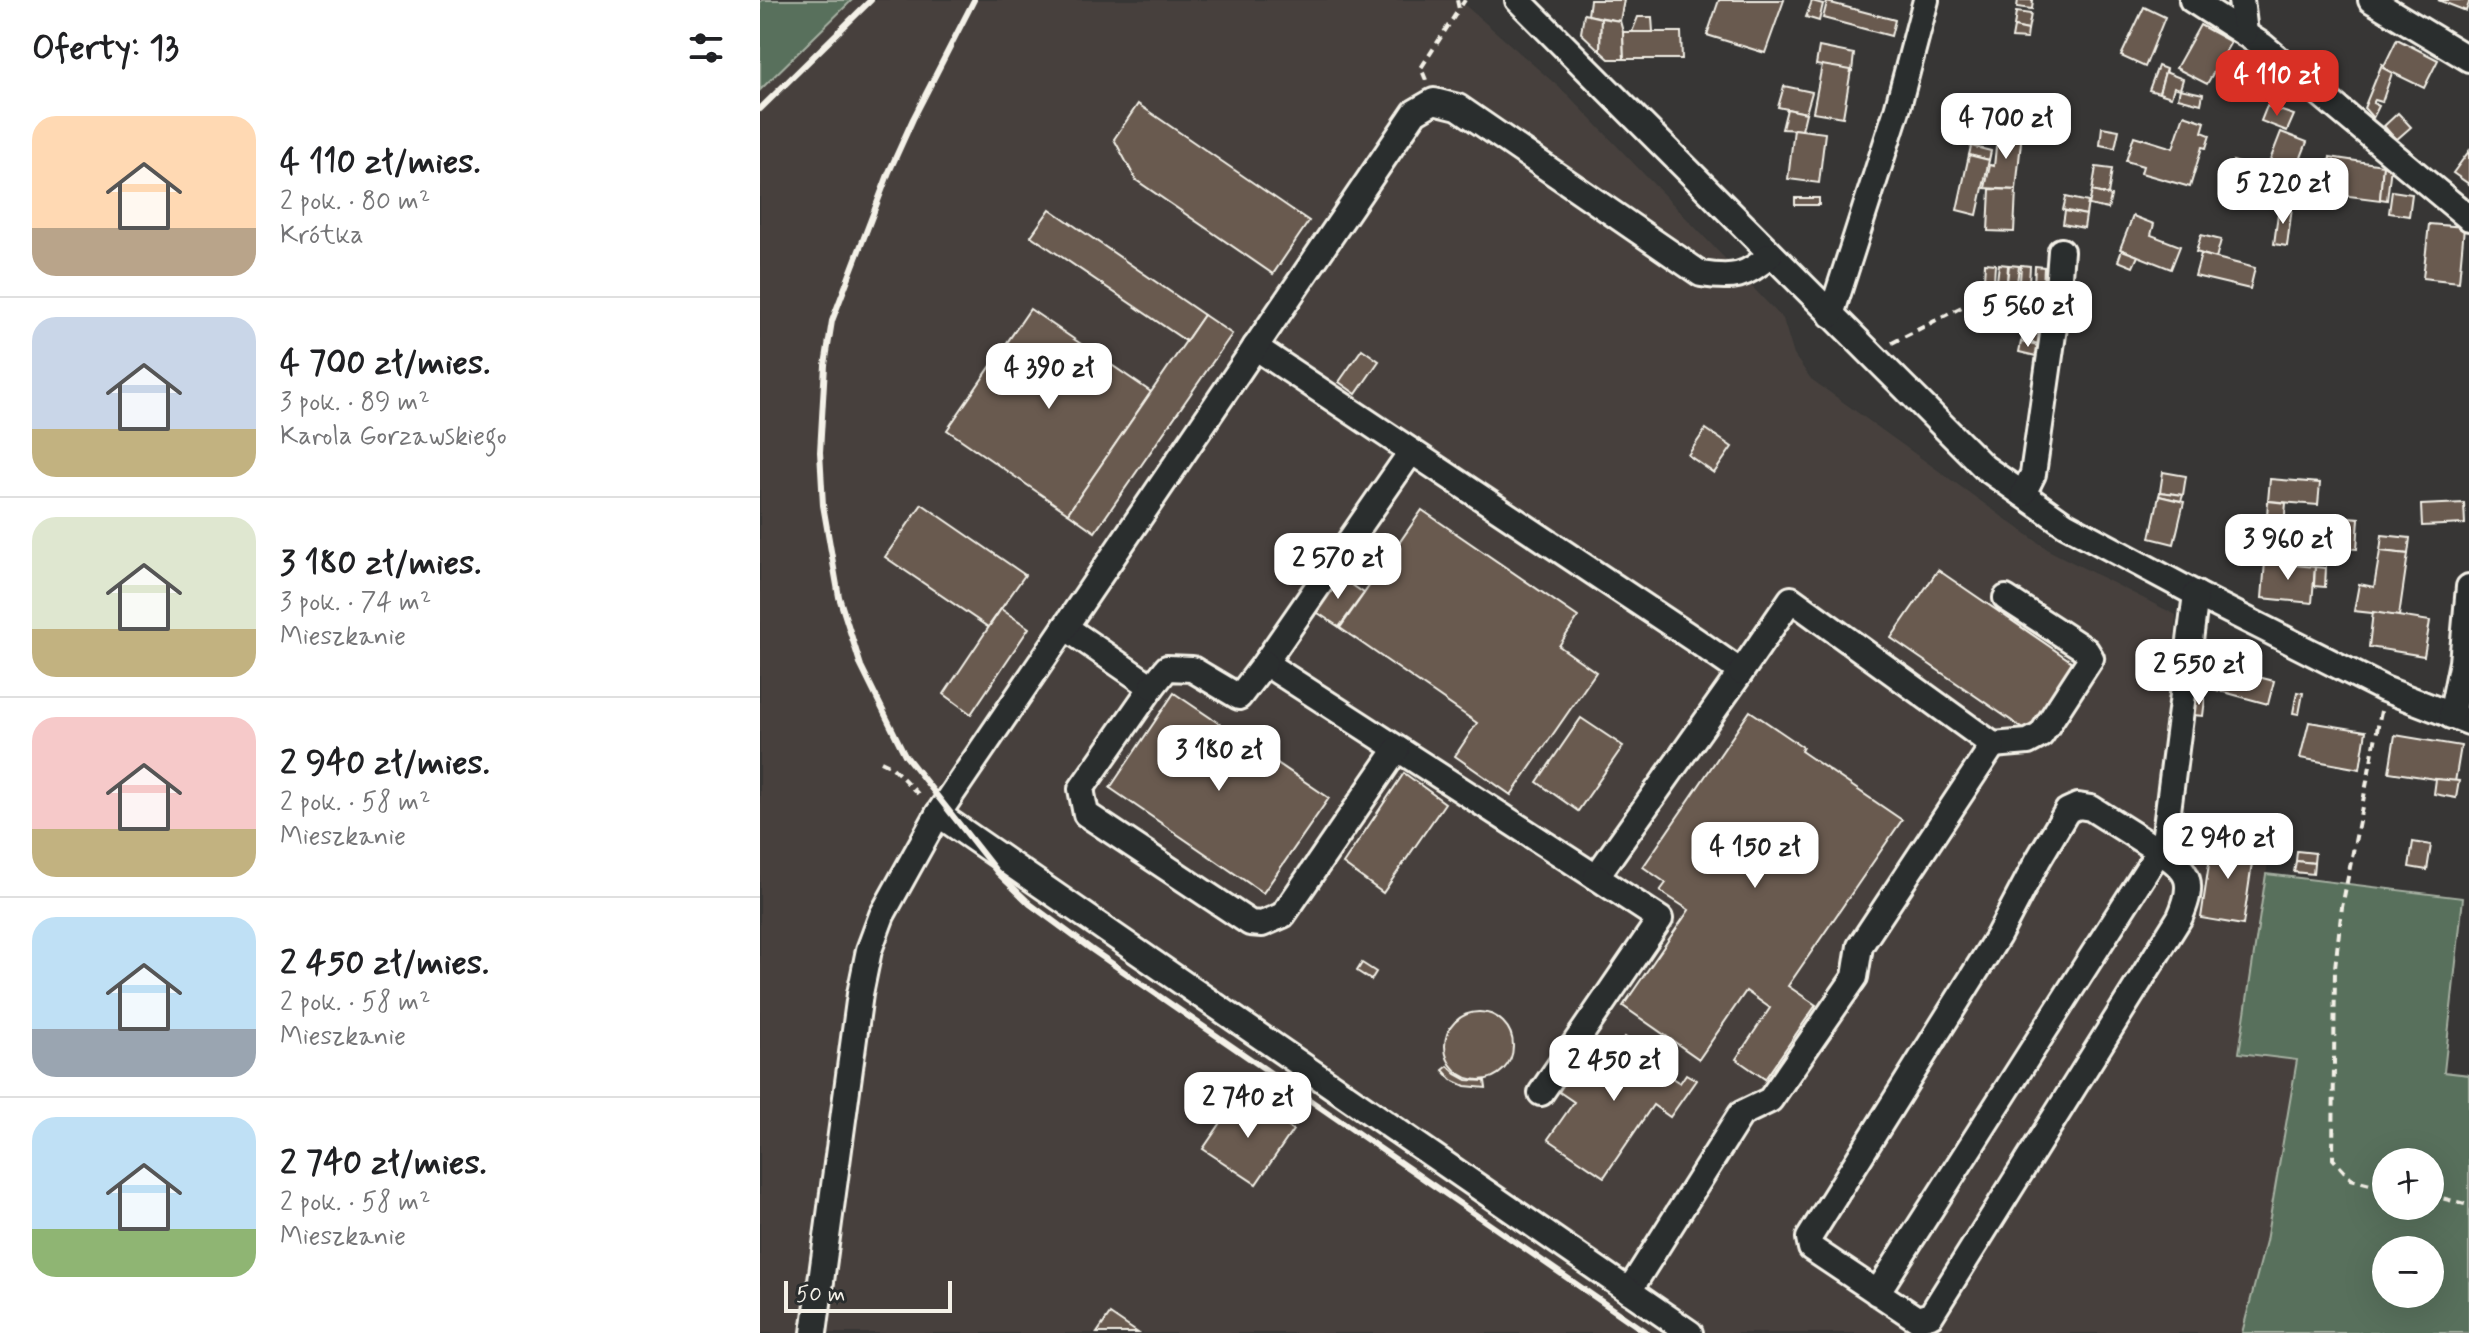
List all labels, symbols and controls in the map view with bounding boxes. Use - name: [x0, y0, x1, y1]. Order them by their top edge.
- text: Oferty: 13: [32, 26, 179, 71]
- icon: filters: [684, 26, 728, 70]
- pin: 4 110 zł: [2194, 50, 2360, 118]
- text: 4 110 zł: [2234, 59, 2320, 93]
- pin: 4 700 zł: [1923, 93, 2089, 161]
- text: 4 700 zł: [1959, 102, 2053, 136]
- text: 4 110 zł/mies.: [280, 140, 481, 185]
- icon: home: [96, 148, 192, 244]
- pin: 5 220 zł: [2200, 158, 2366, 226]
- text: 5 220 zł: [2235, 167, 2331, 201]
- text: 2 pok. · 80 m²: [280, 185, 430, 219]
- text: Krótka: [280, 219, 364, 253]
- pin: 5 560 zł: [1945, 281, 2111, 349]
- text: 5 560 zł: [1982, 290, 2074, 324]
- text: 4 700 zł/mies.: [280, 341, 490, 386]
- pin: 4 390 zł: [966, 343, 1132, 411]
- icon: home: [96, 349, 192, 445]
- text: 4 390 zł: [1004, 352, 1094, 386]
- text: 3 pok. · 89 m²: [280, 386, 430, 420]
- text: Karola Gorzawskiego: [280, 420, 507, 454]
- pin: 3 960 zł: [2205, 514, 2371, 582]
- text: 3 960 zł: [2243, 523, 2333, 557]
- pin: 2 570 zł: [1255, 533, 1421, 601]
- text: 3 180 zł/mies.: [280, 541, 481, 586]
- text: 2 570 zł: [1292, 542, 1384, 576]
- icon: home: [96, 549, 192, 645]
- text: 3 pok. · 74 m²: [280, 586, 431, 620]
- text: Mieszkanie: [280, 620, 406, 654]
- pin: 2 550 zł: [2116, 639, 2282, 707]
- text: 2 550 zł: [2153, 648, 2245, 682]
- pin: 3 180 zł: [1136, 725, 1302, 793]
- text: 3 180 zł: [1175, 734, 1263, 768]
- text: 2 940 zł/mies.: [280, 741, 490, 786]
- icon: home: [96, 749, 192, 845]
- text: 2 pok. · 58 m²: [280, 786, 431, 820]
- pin: 2 940 zł: [2145, 813, 2311, 881]
- text: Mieszkanie: [280, 820, 406, 854]
- pin: 4 150 zł: [1672, 822, 1838, 890]
- text: 2 940 zł: [2181, 822, 2275, 856]
- text: 4 150 zł: [1709, 831, 1801, 865]
- text: 2 450 zł/mies.: [280, 941, 489, 986]
- icon: home: [96, 949, 192, 1045]
- text: 2 pok. · 58 m²: [280, 986, 431, 1020]
- text: Mieszkanie: [280, 1020, 406, 1054]
- pin: 2 450 zł: [1531, 1035, 1697, 1103]
- text: 2 450 zł: [1567, 1044, 1661, 1078]
- pin: 2 740 zł: [1165, 1072, 1331, 1140]
- text: 2 740 zł: [1202, 1081, 1294, 1115]
- text: 2 740 zł/mies.: [280, 1141, 487, 1186]
- map controls: [2372, 1148, 2444, 1308]
- button: +: [2372, 1148, 2444, 1220]
- icon: home: [96, 1149, 192, 1245]
- text: 2 pok. · 58 m²: [280, 1186, 431, 1220]
- text: Mieszkanie: [280, 1220, 406, 1254]
- button: −: [2372, 1236, 2444, 1308]
- scale bar: [784, 1277, 952, 1313]
- text: 50 m: [796, 1281, 845, 1309]

